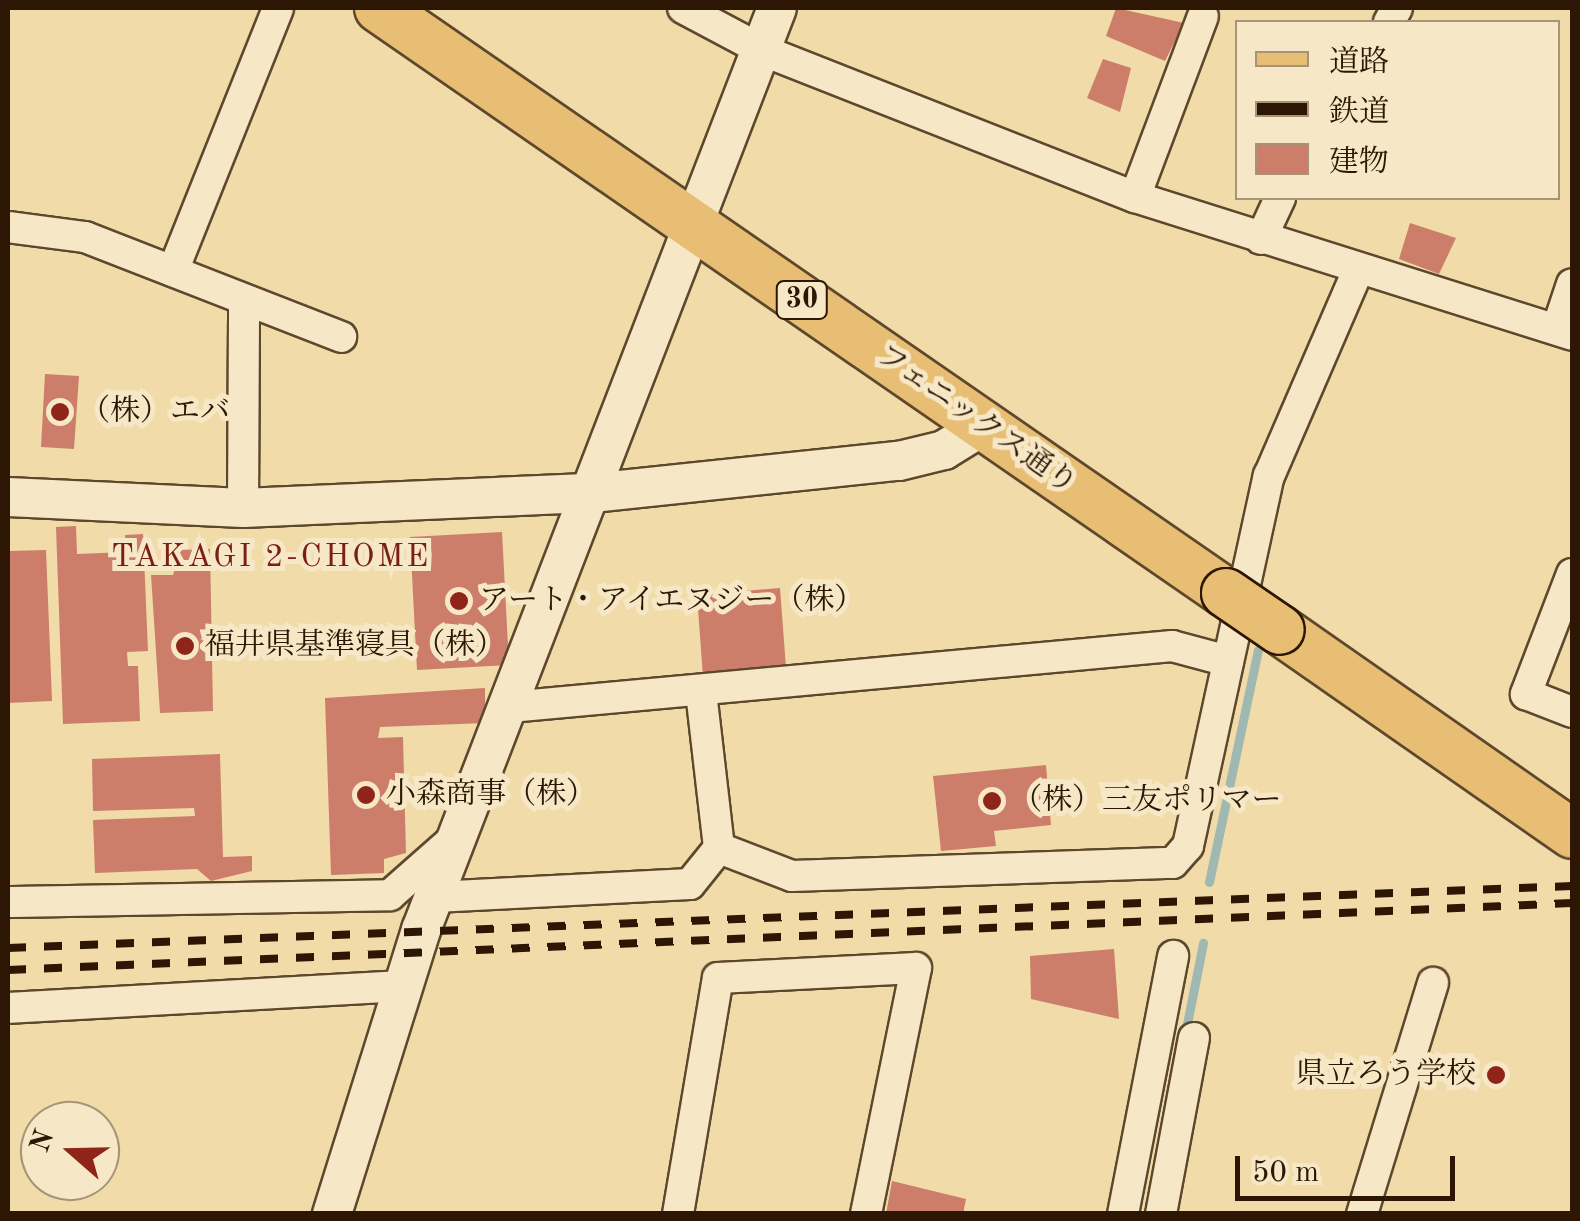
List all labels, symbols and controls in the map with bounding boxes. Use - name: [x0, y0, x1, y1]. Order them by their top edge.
- legend: [1235, 20, 1560, 200]
- text: 道路: [1329, 48, 1389, 78]
- text: 鉄道: [1329, 98, 1389, 128]
- text: 建物: [1329, 148, 1389, 178]
- road number: 30: [774, 277, 830, 323]
- street label: フェニックス通り: [867, 336, 1085, 504]
- place label: （株）エバ: [80, 394, 230, 430]
- marker: （株）エバ: [49, 401, 71, 423]
- district label: TAKAGI 2-CHOME: [111, 539, 431, 577]
- place label: アート・アイエヌジー（株）: [479, 583, 868, 619]
- marker: アート・アイエヌジー（株）: [448, 590, 470, 612]
- place label: 福井県基準寝具（株）: [205, 628, 505, 664]
- marker: 福井県基準寝具（株）: [174, 635, 196, 657]
- place label: 小森商事（株）: [386, 777, 596, 813]
- place label: （株）三友ポリマー: [1012, 783, 1282, 819]
- marker: 小森商事（株）: [355, 784, 377, 806]
- marker: （株）三友ポリマー: [981, 790, 1003, 812]
- place label: 県立ろう学校: [1296, 1057, 1476, 1093]
- marker: 県立ろう学校: [1485, 1064, 1507, 1086]
- north arrow: [20, 1101, 120, 1201]
- text: N: [27, 1127, 61, 1156]
- scale bar: [1240, 1136, 1460, 1198]
- text: 50 m: [1252, 1158, 1319, 1188]

